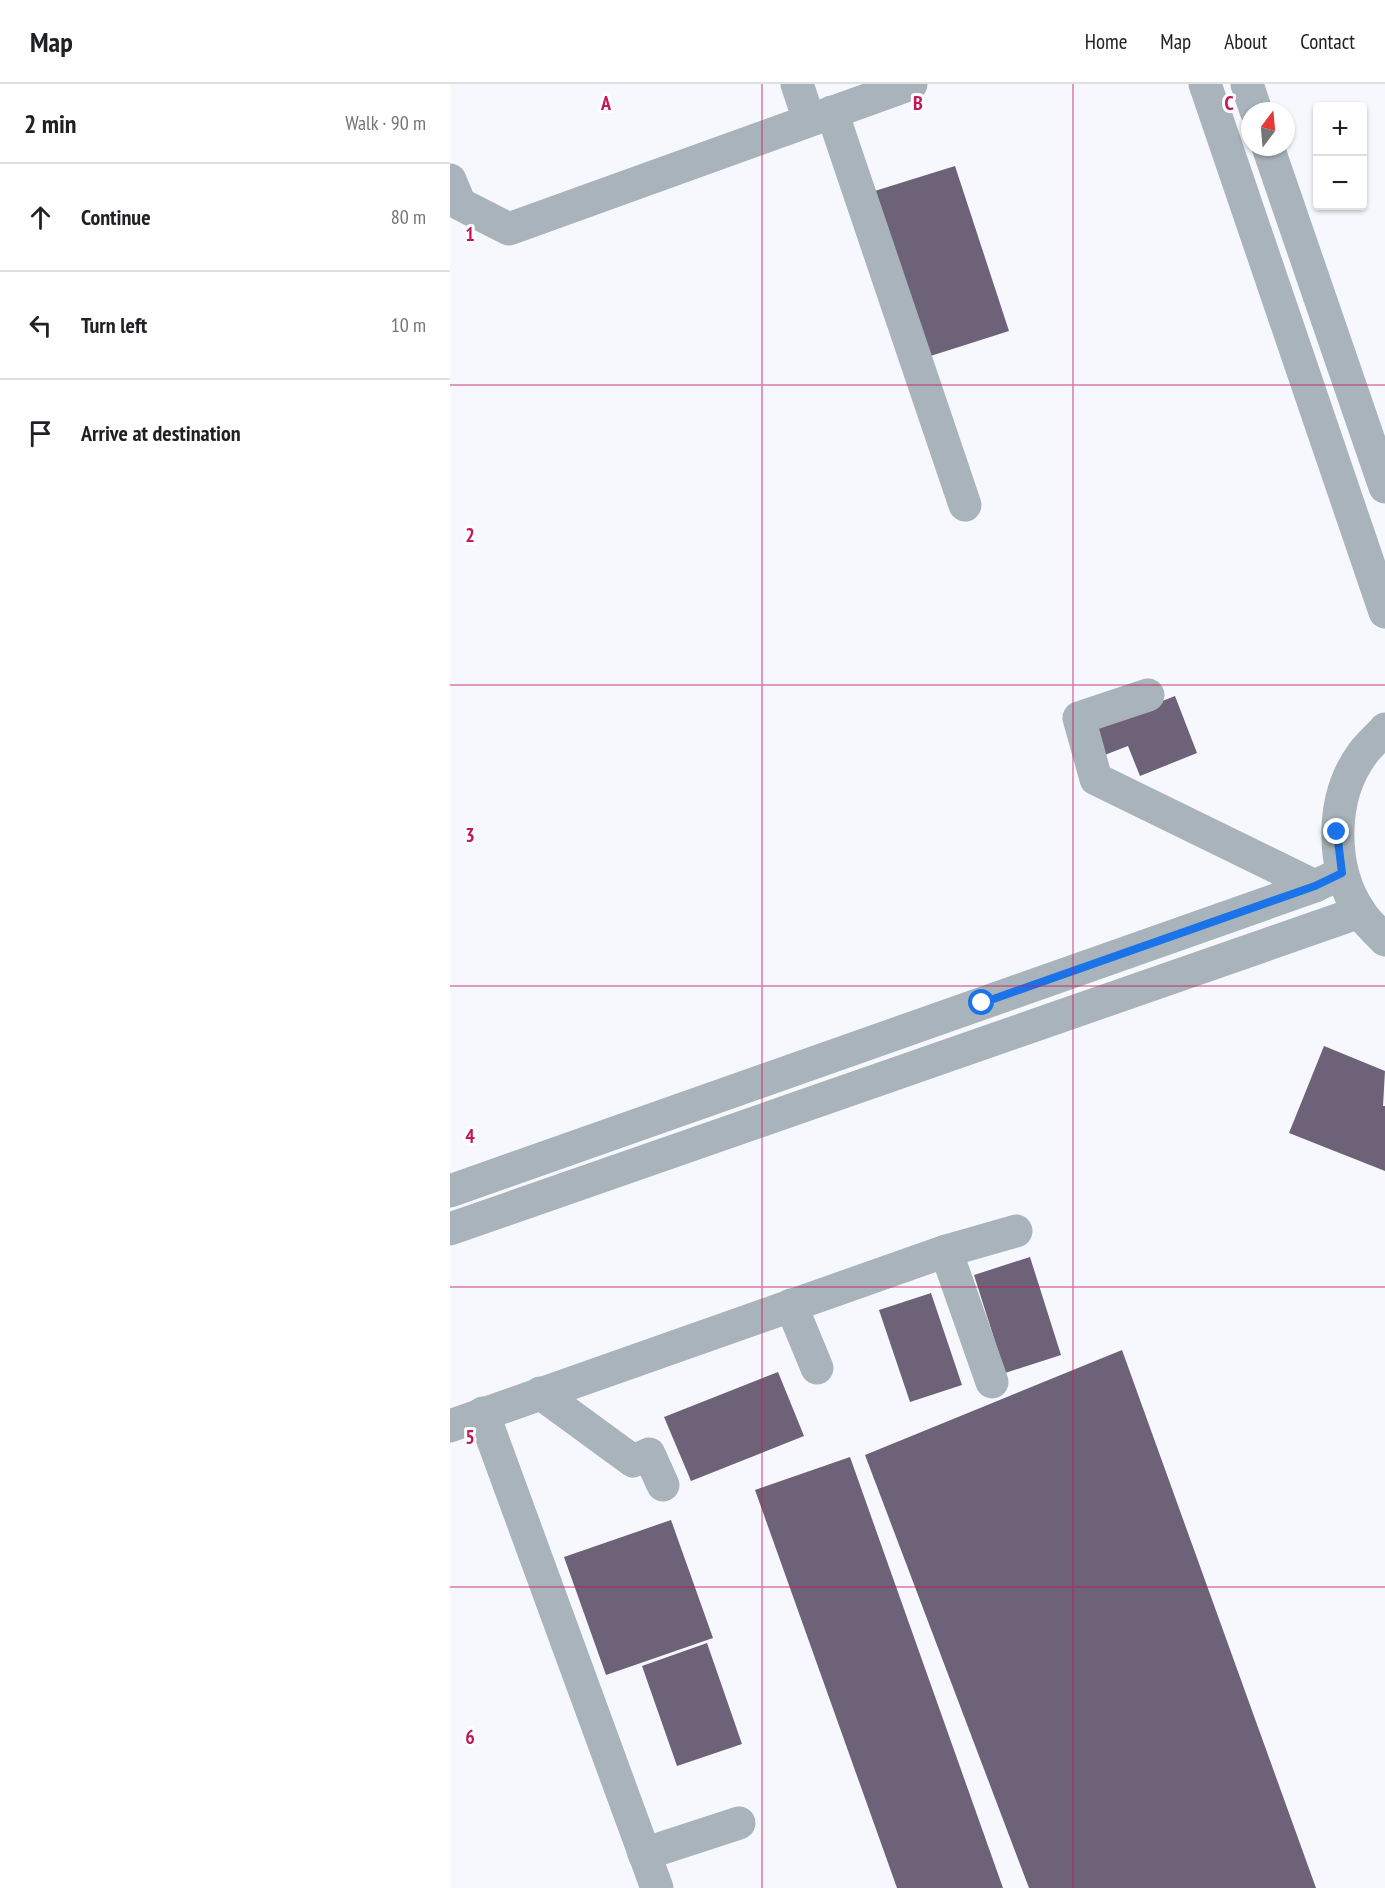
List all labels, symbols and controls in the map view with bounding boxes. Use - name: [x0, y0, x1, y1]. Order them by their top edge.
- text: Map: [30, 23, 73, 60]
- text: Home: [1085, 28, 1127, 55]
- text: Map: [1160, 28, 1191, 55]
- text: About: [1224, 28, 1267, 55]
- text: Contact: [1300, 28, 1355, 55]
- text: A: [600, 90, 612, 116]
- text: B: [913, 90, 923, 116]
- text: C: [1224, 90, 1234, 116]
- north arrow: [1241, 102, 1295, 156]
- map controls: [1313, 102, 1367, 210]
- button: +: [1313, 102, 1367, 156]
- text: 2 min: [24, 107, 77, 140]
- text: Walk · 90 m: [345, 110, 426, 136]
- button: −: [1313, 156, 1367, 210]
- icon: ahead: [24, 201, 57, 234]
- text: Continue: [81, 203, 151, 231]
- text: 80 m: [391, 204, 426, 230]
- text: 1: [465, 221, 475, 247]
- icon: left: [24, 309, 57, 342]
- text: Turn left: [81, 311, 147, 339]
- text: 10 m: [391, 312, 426, 338]
- icon: arrive: [24, 417, 57, 450]
- text: Arrive at destination: [81, 419, 241, 447]
- text: 2: [465, 522, 475, 548]
- route end: [1323, 818, 1349, 844]
- text: 3: [465, 822, 475, 848]
- route start: [968, 989, 994, 1015]
- text: 4: [465, 1123, 475, 1149]
- text: 5: [465, 1424, 475, 1450]
- text: 6: [465, 1724, 475, 1750]

